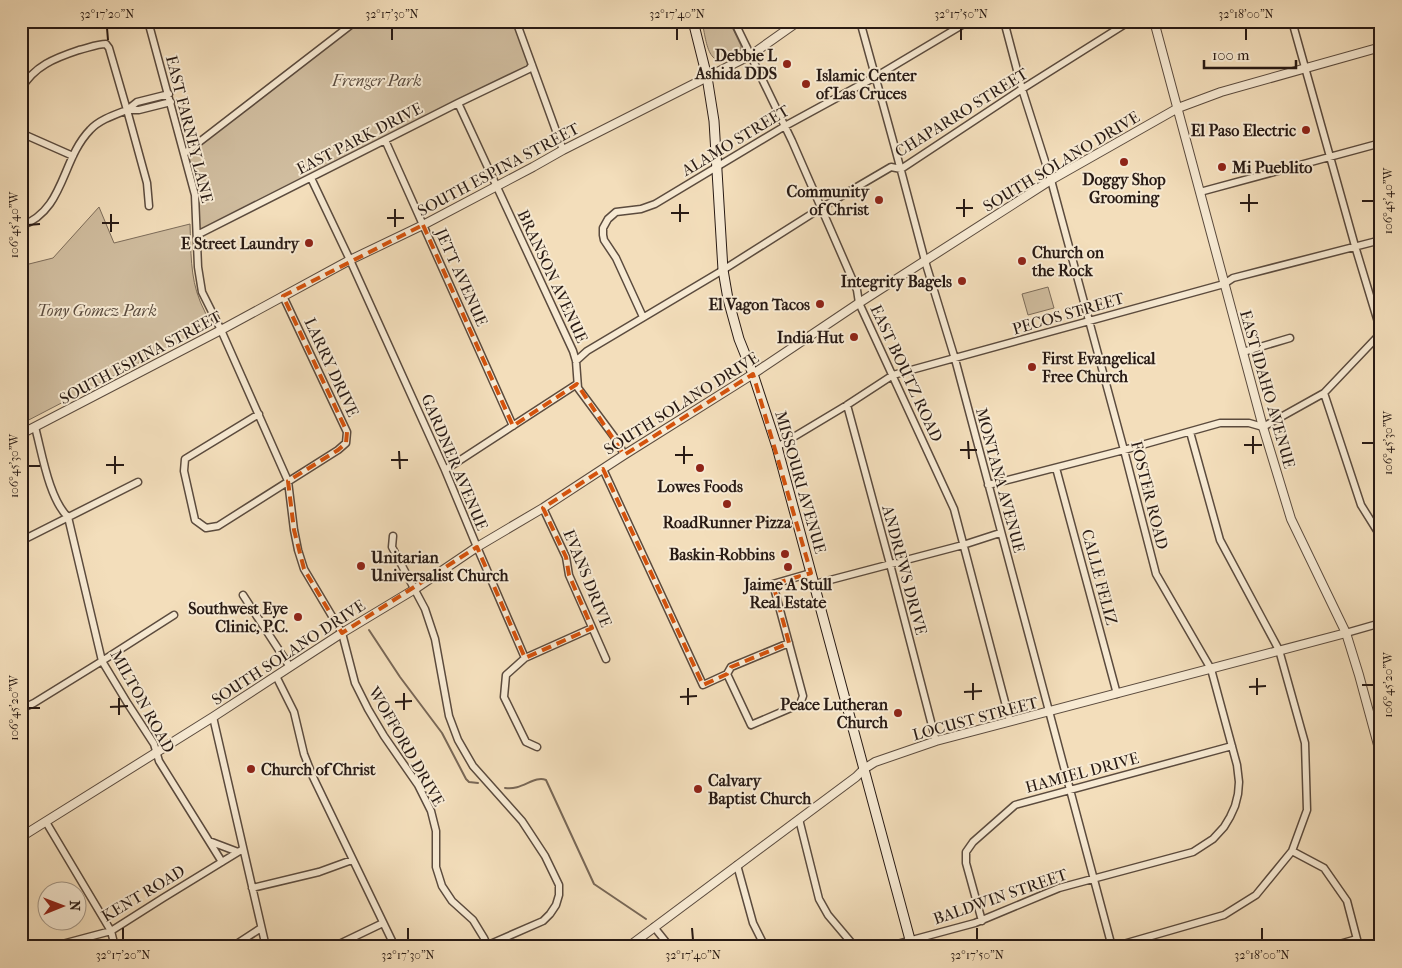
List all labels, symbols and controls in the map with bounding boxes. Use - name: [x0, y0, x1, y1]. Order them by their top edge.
- text: 32°17'20"N: [80, 7, 134, 21]
- text: 32°17'30"N: [365, 7, 419, 21]
- text: 32°17'40"N: [649, 7, 705, 21]
- text: 32°17'50"N: [934, 7, 988, 21]
- text: 32°18'00"N: [1218, 7, 1274, 21]
- scale bar: [1204, 38, 1297, 70]
- place label: Debbie L Ashida DDS: [694, 46, 777, 83]
- text: 100 m: [1212, 46, 1250, 64]
- street label: EAST FARNEY LANE: [162, 53, 217, 205]
- marker: Debbie L Ashida DDS: [781, 58, 793, 70]
- street label: CHAPARRO STREET: [891, 64, 1031, 161]
- place label: Islamic Center of Las Cruces: [816, 66, 918, 103]
- park label: Frenger Park: [331, 71, 422, 90]
- marker: Islamic Center of Las Cruces: [800, 78, 812, 90]
- street label: EAST PARK DRIVE: [293, 98, 426, 178]
- street label: ALAMO STREET: [677, 101, 793, 181]
- street label: SOUTH SOLANO DRIVE: [980, 107, 1143, 216]
- street label: SOUTH ESPINA STREET: [414, 119, 583, 220]
- place label: El Paso Electric: [1191, 121, 1296, 140]
- marker: El Paso Electric: [1300, 124, 1312, 136]
- marker: Doggy Shop Grooming: [1118, 156, 1130, 168]
- place label: Mi Pueblito: [1231, 158, 1312, 177]
- marker: Mi Pueblito: [1216, 161, 1228, 173]
- text: 106°45'40"W: [1381, 167, 1395, 234]
- place label: Doggy Shop Grooming: [1082, 170, 1166, 208]
- place label: Community of Christ: [787, 182, 870, 219]
- text: 106°45'40"W: [7, 191, 21, 258]
- marker: Community of Christ: [873, 194, 885, 206]
- street label: BRANSON AVENUE: [513, 207, 592, 346]
- street label: JETT AVENUE: [431, 224, 492, 329]
- place label: E Street Laundry: [181, 234, 300, 254]
- marker: E Street Laundry: [303, 237, 315, 249]
- place label: Church on the Rock: [1031, 243, 1105, 280]
- marker: Church on the Rock: [1016, 255, 1028, 267]
- place label: Integrity Bagels: [841, 272, 952, 292]
- marker: Integrity Bagels: [956, 275, 968, 287]
- street label: PECOS STREET: [1010, 288, 1126, 339]
- place label: El Vagon Tacos: [708, 295, 810, 315]
- marker: El Vagon Tacos: [814, 298, 826, 310]
- park label: Tony Gomez Park: [37, 301, 157, 320]
- street label: EAST BOUTZ ROAD: [866, 302, 947, 445]
- street label: SOUTH ESPINA STREET: [56, 307, 225, 408]
- street label: EAST IDAHO AVENUE: [1236, 308, 1299, 471]
- street label: LARRY DRIVE: [300, 315, 363, 420]
- place label: India Hut: [777, 328, 844, 347]
- marker: India Hut: [848, 331, 860, 343]
- street label: SOUTH SOLANO DRIVE: [600, 348, 762, 459]
- place label: First Evangelical Free Church: [1041, 349, 1156, 386]
- marker: First Evangelical Free Church: [1026, 361, 1038, 373]
- street label: GARDNER AVENUE: [417, 391, 492, 533]
- street label: MONTANA AVENUE: [972, 406, 1029, 555]
- street label: MISSOURI AVENUE: [771, 409, 830, 556]
- text: 106°45'30"W: [1381, 410, 1395, 475]
- text: 106°45'30"W: [7, 433, 21, 498]
- street label: FOSTER ROAD: [1127, 439, 1172, 551]
- marker: Lowes Foods: [694, 462, 706, 474]
- place label: Lowes Foods: [657, 477, 743, 496]
- marker: RoadRunner Pizza: [721, 498, 733, 510]
- street label: ANDREWS DRIVE: [878, 502, 931, 637]
- place label: RoadRunner Pizza: [663, 513, 792, 532]
- street label: EVANS DRIVE: [559, 527, 616, 630]
- street label: CALLE FELIZ: [1078, 527, 1122, 627]
- place label: Baskin-Robbins: [669, 545, 775, 564]
- place label: Unitarian Universalist Church: [370, 548, 509, 585]
- marker: Baskin-Robbins: [779, 548, 791, 560]
- marker: Unitarian Universalist Church: [355, 560, 367, 572]
- marker: Jaime A Stull Real Estate: [782, 561, 794, 573]
- place label: Jaime A Stull Real Estate: [742, 575, 833, 612]
- street label: SOUTH SOLANO DRIVE: [208, 596, 369, 709]
- place label: Southwest Eye Clinic, P.C.: [188, 599, 288, 636]
- marker: Southwest Eye Clinic, P.C.: [292, 611, 304, 623]
- street label: MILTON ROAD: [106, 646, 179, 756]
- text: 106°45'20"W: [1381, 651, 1395, 718]
- text: 106°45'20"W: [7, 674, 21, 741]
- street label: WOFFORD DRIVE: [364, 682, 449, 810]
- street label: LOCUST STREET: [910, 693, 1040, 744]
- place label: Peace Lutheran Church: [780, 695, 889, 732]
- marker: Peace Lutheran Church: [892, 707, 904, 719]
- street label: HAMIEL DRIVE: [1023, 748, 1141, 797]
- place label: Church of Christ: [261, 760, 376, 779]
- marker: Church of Christ: [245, 763, 257, 775]
- place label: Calvary Baptist Church: [708, 771, 812, 809]
- marker: Calvary Baptist Church: [692, 783, 704, 795]
- street label: KENT ROAD: [98, 861, 188, 926]
- street label: BALDWIN STREET: [931, 865, 1070, 928]
- north arrow: [38, 880, 88, 930]
- text: N: [66, 900, 83, 912]
- text: 32°17'20"N: [96, 948, 150, 962]
- text: 32°17'30"N: [381, 948, 435, 962]
- text: 32°17'40"N: [665, 948, 721, 962]
- text: 32°17'50"N: [950, 948, 1004, 962]
- text: 32°18'00"N: [1234, 948, 1290, 962]

